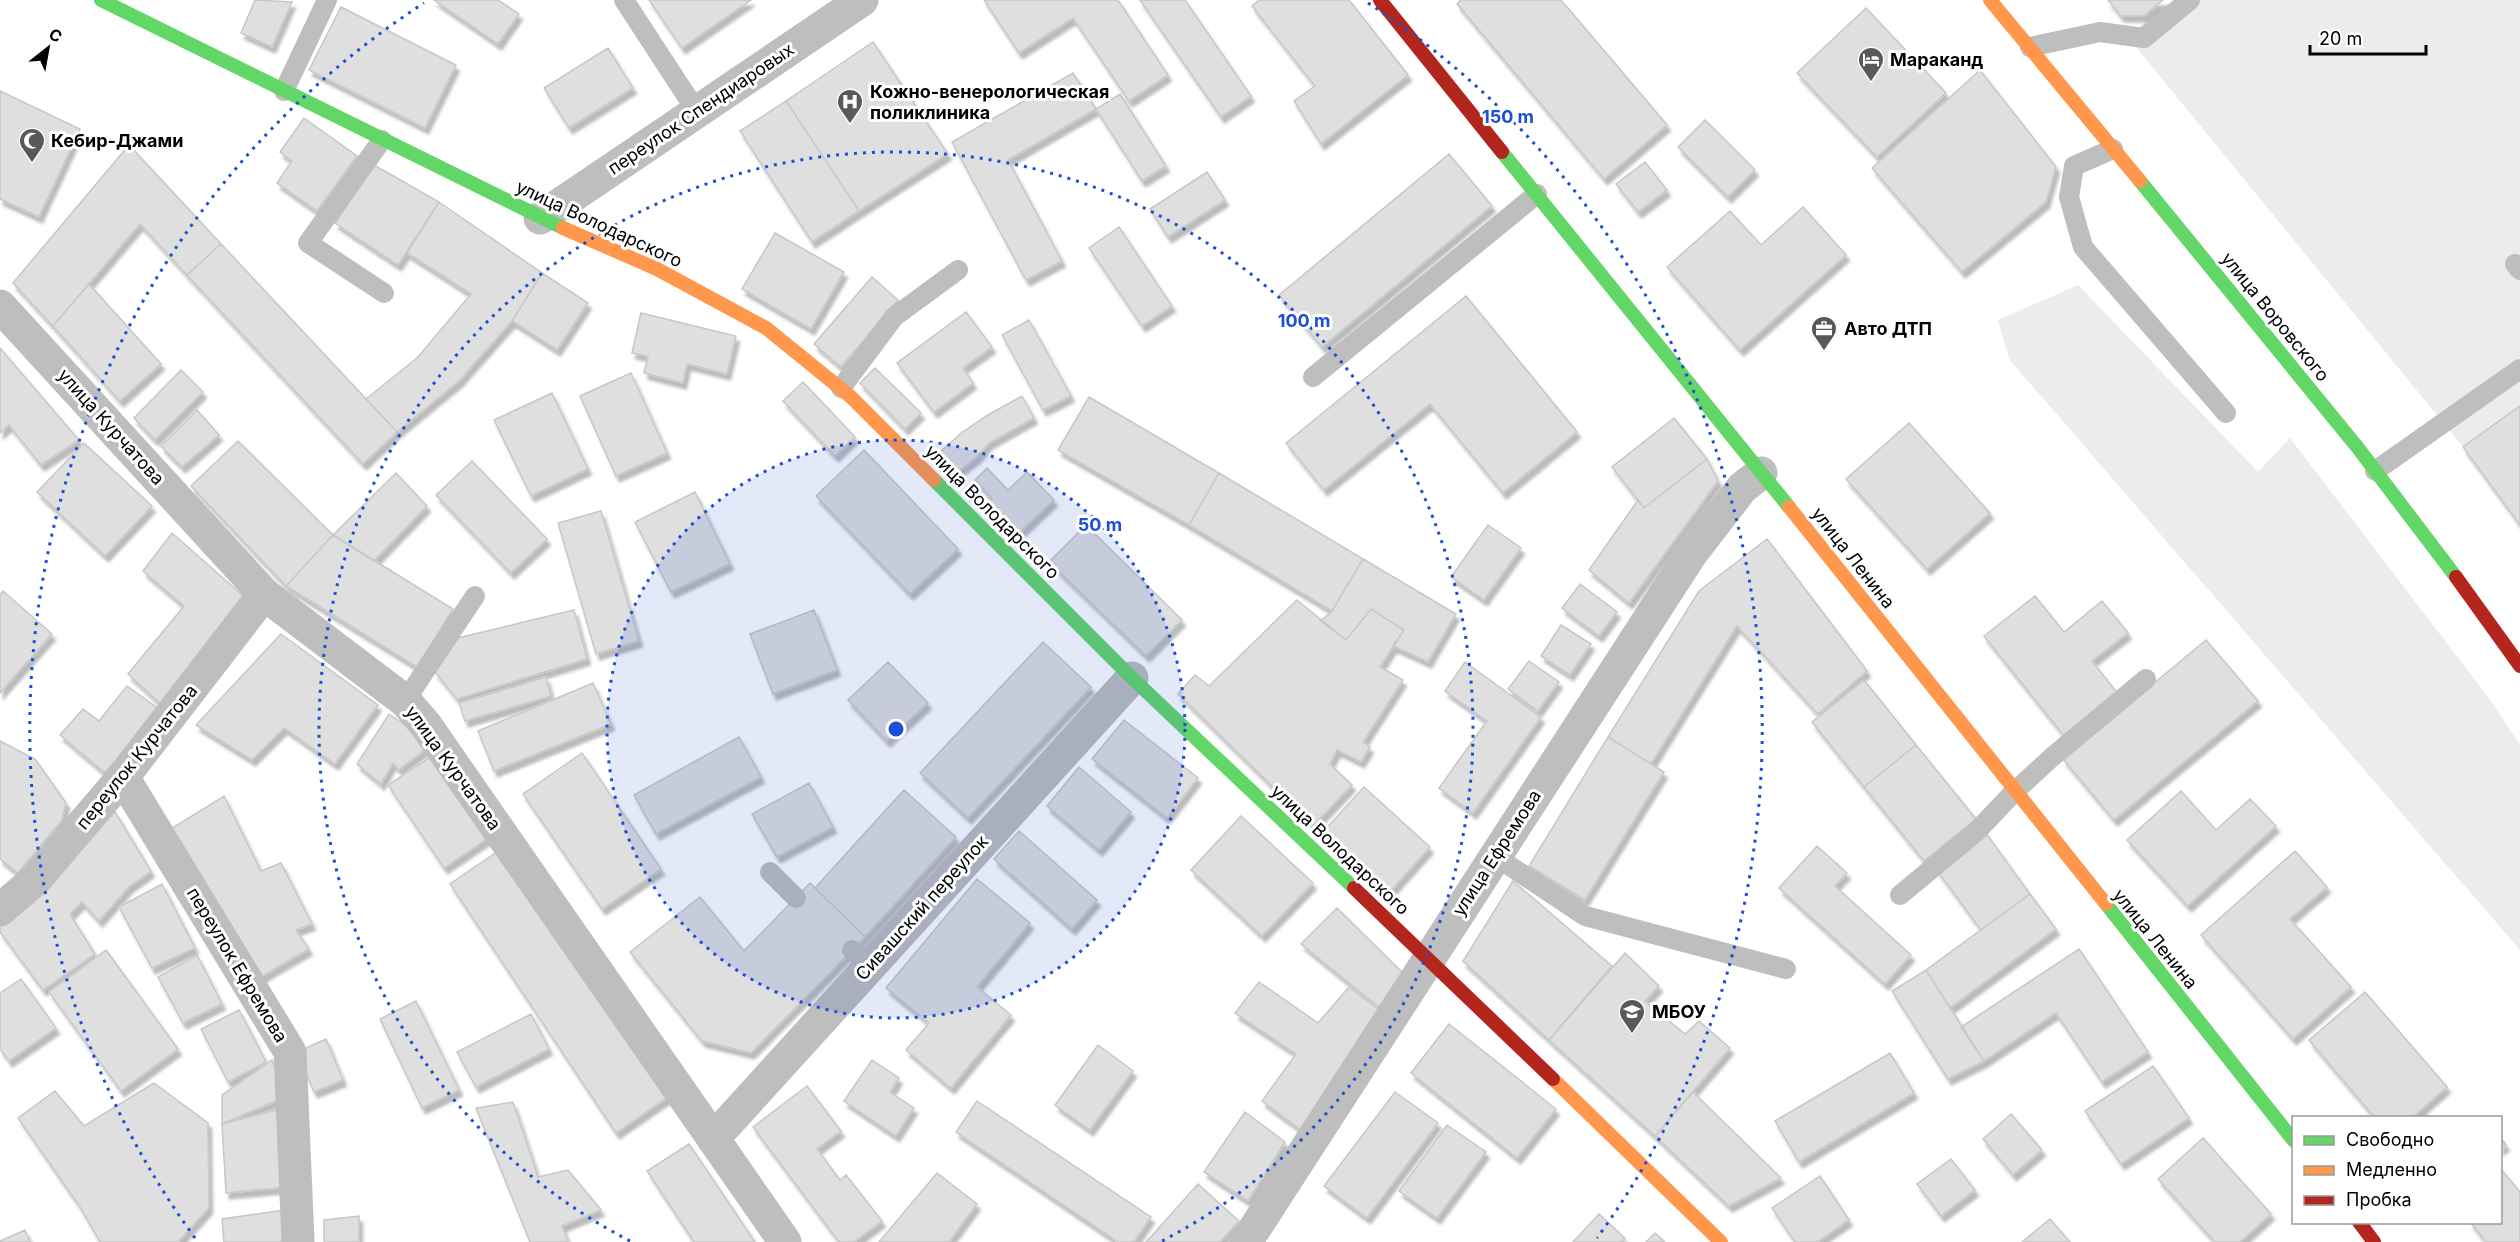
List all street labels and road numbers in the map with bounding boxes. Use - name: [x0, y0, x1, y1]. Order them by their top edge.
- street label: переулок Спендиаровых: [604, 38, 798, 179]
- street label: улица Володарского: [513, 176, 686, 271]
- street label: улица Воровского: [2217, 248, 2334, 385]
- street label: улица Курчатова: [54, 364, 169, 489]
- street label: улица Володарского: [921, 440, 1064, 583]
- street label: улица Ленина: [1807, 503, 1899, 612]
- street label: переулок Курчатова: [72, 680, 201, 833]
- street label: улица Курчатова: [401, 701, 506, 834]
- street label: улица Володарского: [1267, 780, 1414, 919]
- street label: улица Ефремова: [1448, 786, 1545, 920]
- street label: Сивашский переулок: [851, 831, 992, 984]
- street label: переулок Ефремова: [183, 883, 292, 1046]
- street label: улица Ленина: [2109, 885, 2202, 993]

